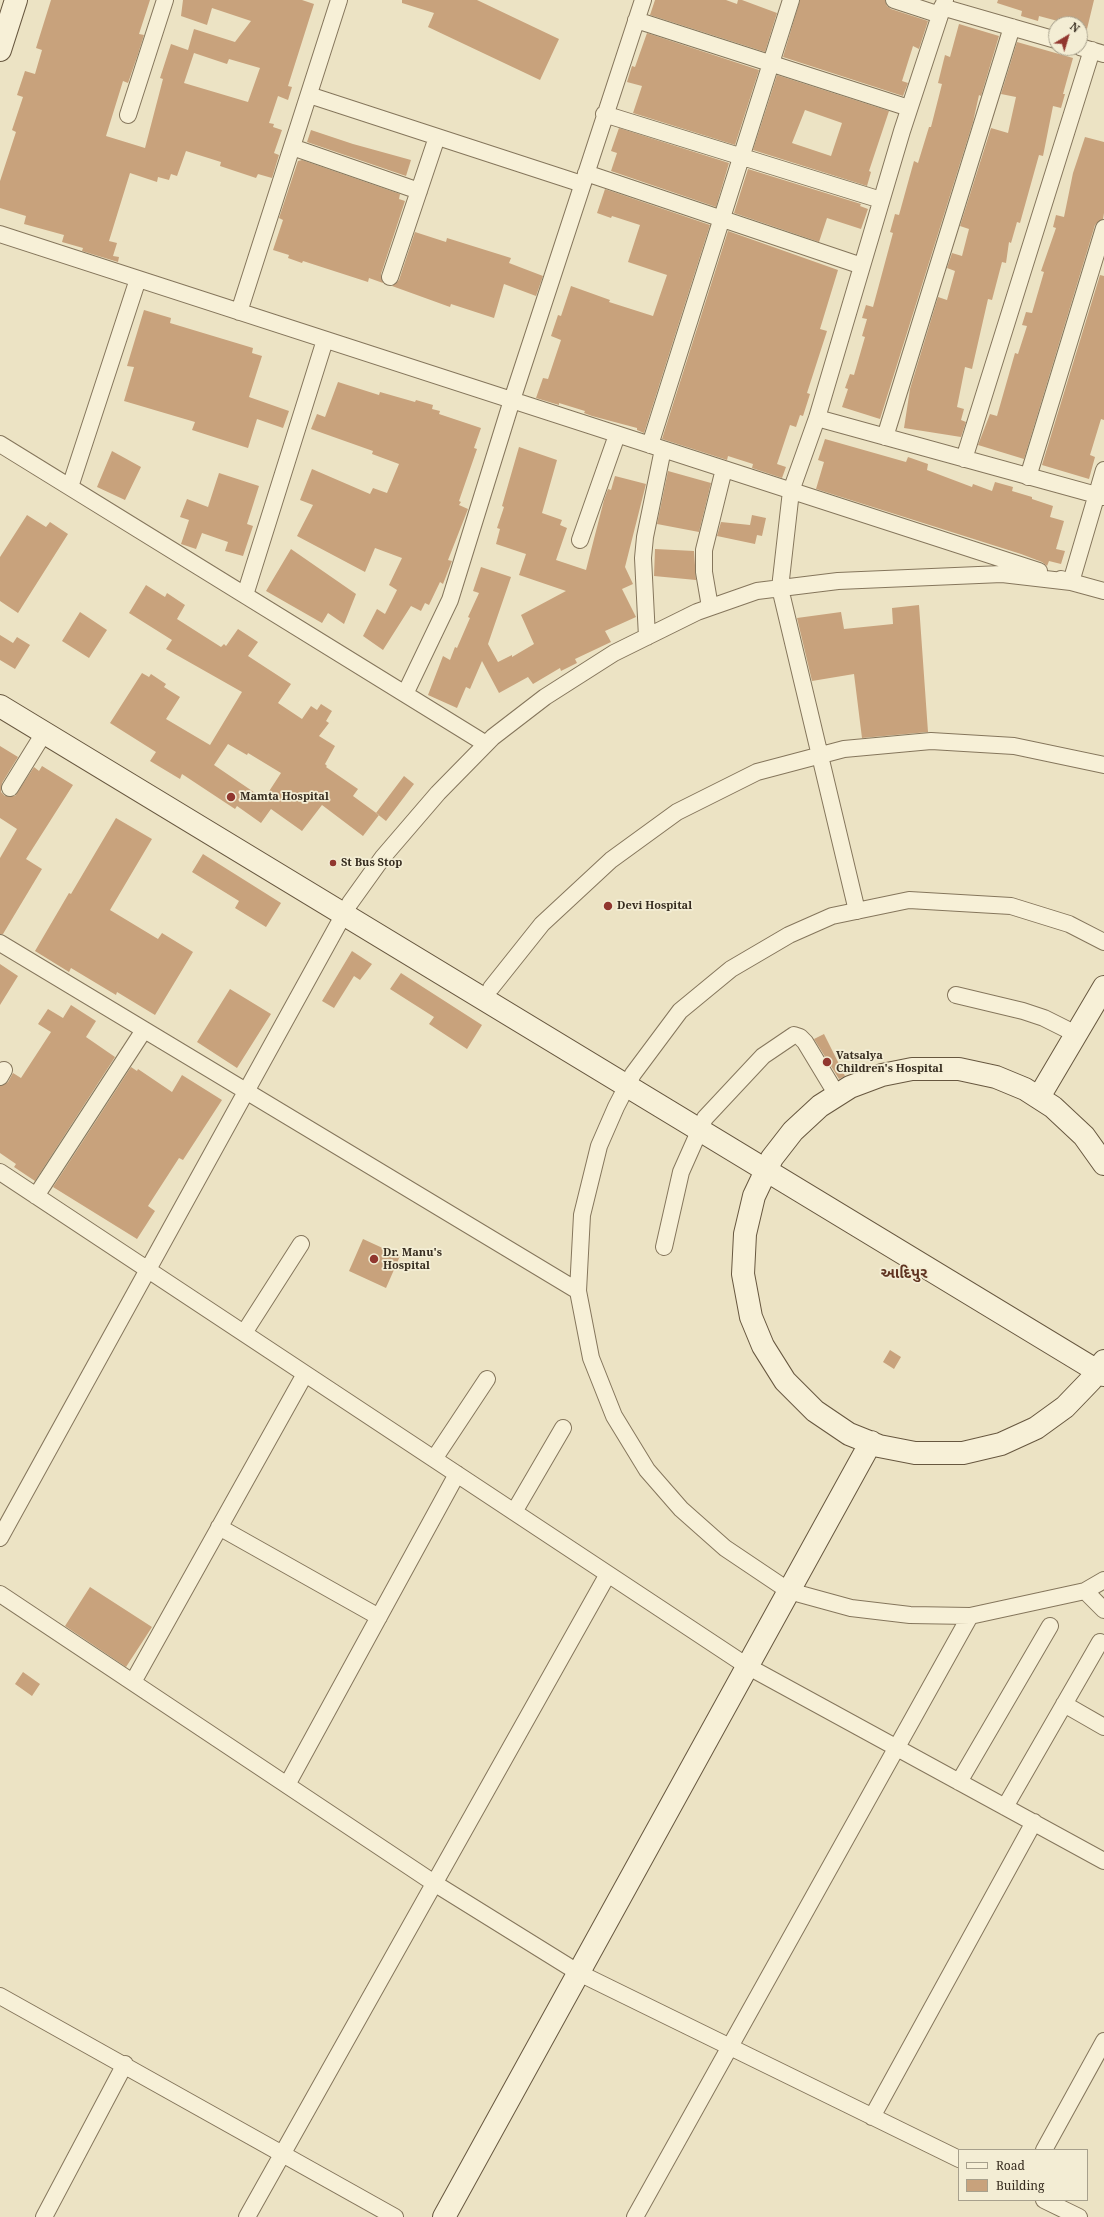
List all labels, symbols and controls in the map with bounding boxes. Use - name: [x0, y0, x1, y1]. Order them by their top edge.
- north arrow: [1048, 16, 1088, 56]
- text: N: [1067, 18, 1083, 36]
- place label: Mamta Hospital: [240, 790, 329, 804]
- marker: Mamta Hospital: [225, 791, 237, 803]
- place label: St Bus Stop: [341, 856, 402, 870]
- marker: St Bus Stop: [328, 858, 338, 868]
- place label: Devi Hospital: [617, 899, 692, 913]
- marker: Devi Hospital: [602, 900, 614, 912]
- place label: Vatsalya Children's Hospital: [836, 1049, 943, 1075]
- marker: Vatsalya Children's Hospital: [821, 1056, 833, 1068]
- place label: Dr. Manu's Hospital: [383, 1246, 442, 1272]
- marker: Dr. Manu's Hospital: [368, 1253, 380, 1265]
- district label: આદિપુર: [881, 1265, 927, 1283]
- legend: [958, 2149, 1088, 2201]
- text: Road: [996, 2157, 1025, 2174]
- text: Building: [996, 2177, 1044, 2194]

